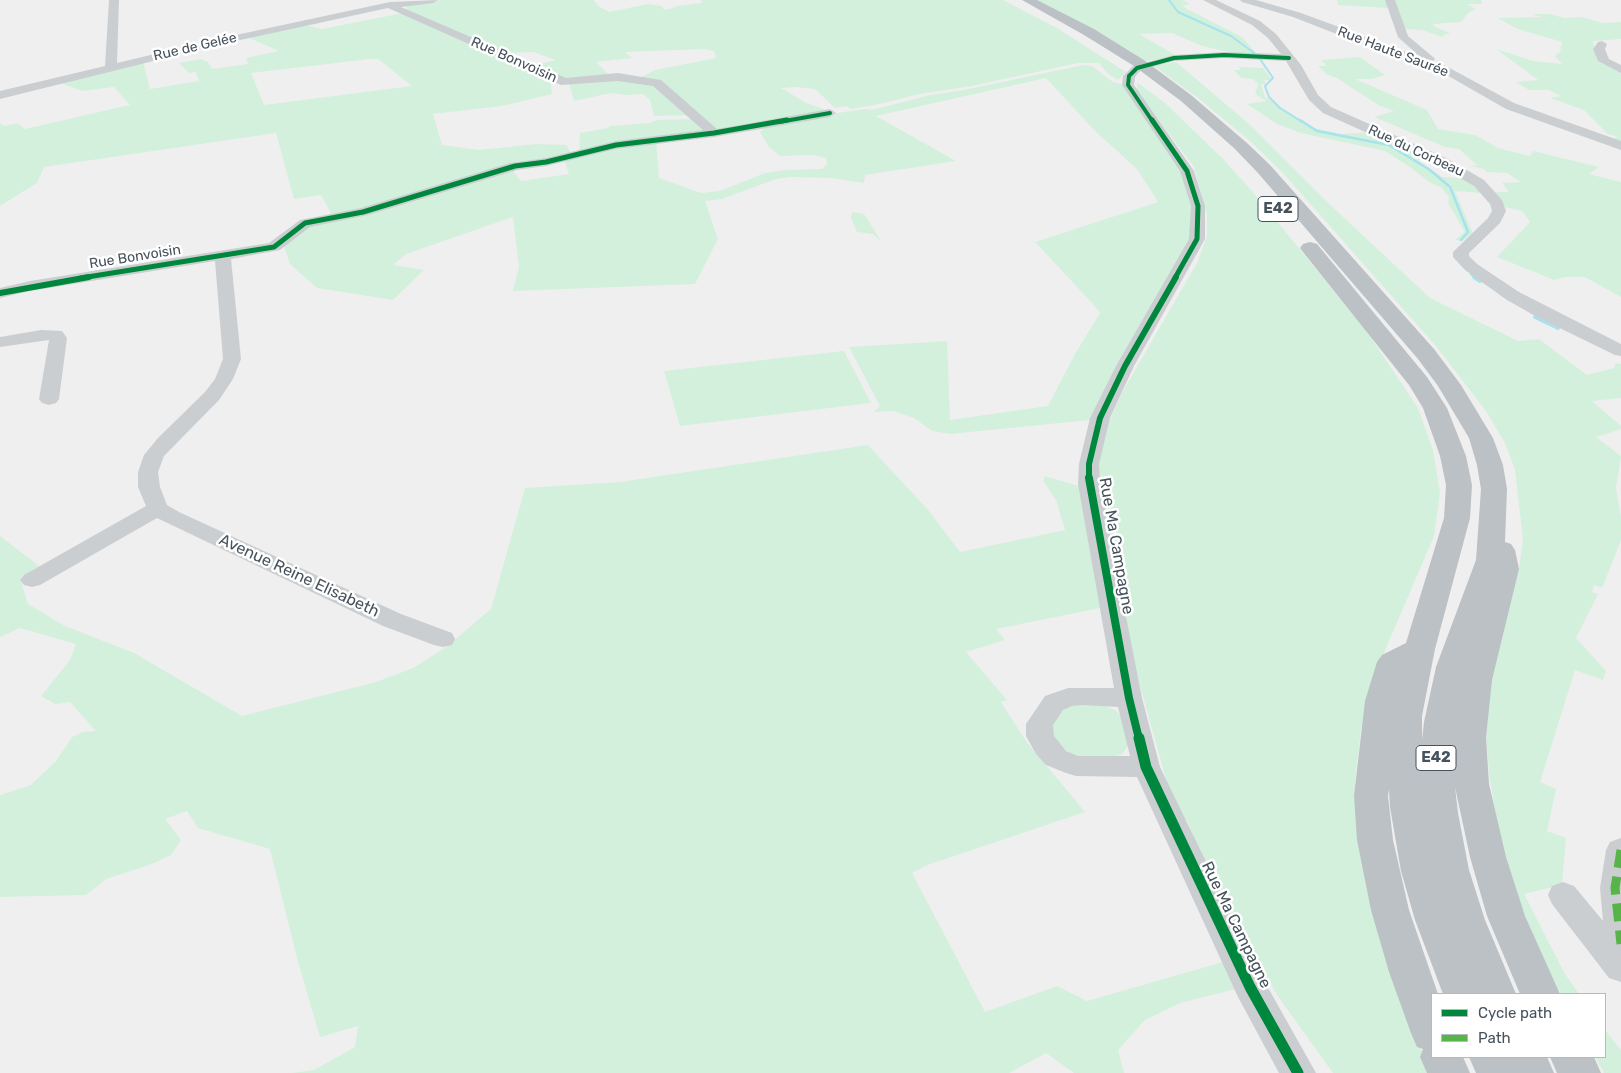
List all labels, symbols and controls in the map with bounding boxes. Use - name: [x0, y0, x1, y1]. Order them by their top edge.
- street label: Rue Haute Saurée: [1335, 23, 1451, 81]
- street label: Rue de Gelée: [152, 29, 238, 65]
- street label: Rue Bonvoisin: [468, 34, 560, 86]
- street label: Rue du Corbeau: [1365, 121, 1467, 181]
- road number: E42: [1258, 196, 1298, 222]
- street label: Rue Bonvoisin: [88, 241, 182, 273]
- street label: Rue Ma Campagne: [1095, 476, 1137, 616]
- street label: Avenue Reine Elisabeth: [216, 530, 382, 622]
- road number: E42: [1416, 746, 1456, 770]
- street label: Rue Ma Campagne: [1197, 858, 1275, 992]
- legend: [1431, 993, 1606, 1058]
- text: Cycle path: [1478, 1004, 1552, 1022]
- text: Path: [1478, 1029, 1511, 1047]

